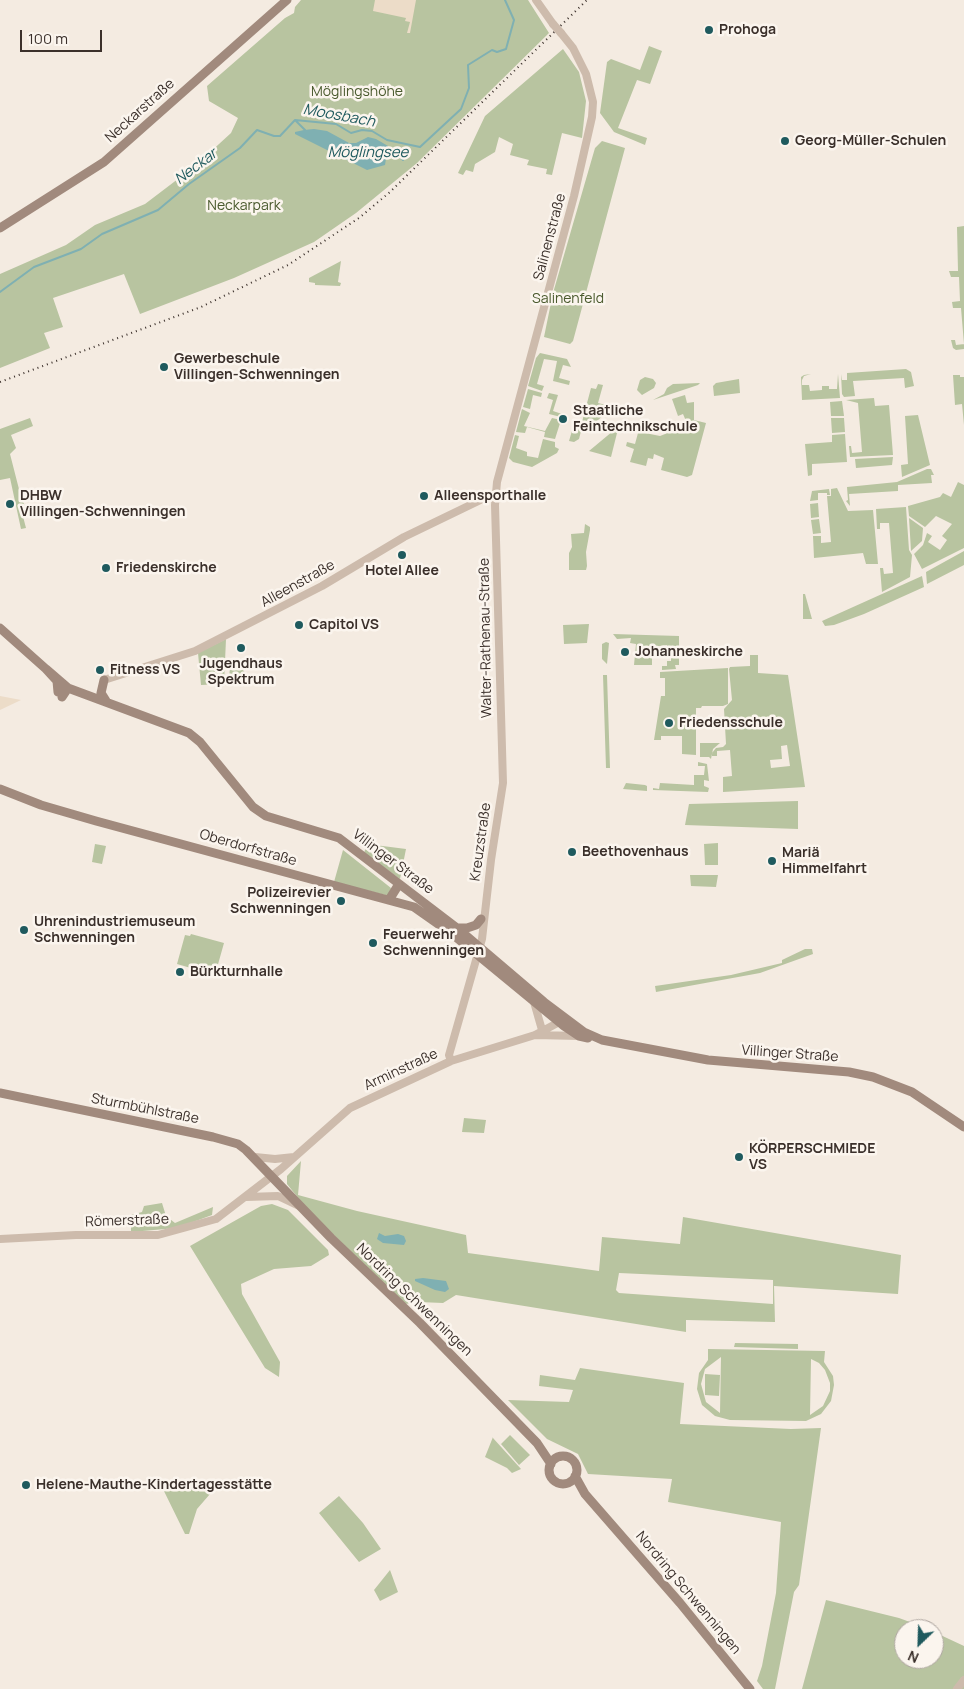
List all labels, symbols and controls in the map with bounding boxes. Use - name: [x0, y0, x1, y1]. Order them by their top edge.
- scale bar: [22, 20, 105, 52]
- place label: Prohoga: [719, 22, 776, 38]
- marker: Prohoga: [703, 24, 715, 36]
- text: 100 m: [28, 28, 68, 49]
- street label: Neckarstraße: [102, 76, 178, 146]
- park label: Möglingshöhe: [311, 84, 403, 100]
- water label: Moosbach: [302, 101, 376, 131]
- place label: Georg-Müller-Schulen: [795, 133, 946, 149]
- marker: Georg-Müller-Schulen: [779, 135, 791, 147]
- water label: Möglingsee: [328, 144, 408, 162]
- water label: Neckar: [171, 145, 221, 189]
- street label: Salinenstraße: [530, 192, 570, 282]
- park label: Neckarpark: [207, 198, 281, 214]
- park label: Salinenfeld: [532, 291, 604, 307]
- place label: Gewerbeschule Villingen-Schwenningen: [174, 351, 340, 384]
- marker: Gewerbeschule Villingen-Schwenningen: [158, 361, 170, 373]
- place label: Staatliche Feintechnikschule: [573, 403, 698, 436]
- marker: Staatliche Feintechnikschule: [557, 413, 569, 425]
- place label: DHBW Villingen-Schwenningen: [20, 488, 186, 520]
- place label: Alleensporthalle: [434, 488, 546, 504]
- marker: Alleensporthalle: [418, 490, 430, 502]
- marker: DHBW Villingen-Schwenningen: [4, 498, 16, 510]
- marker: Hotel Allee: [396, 549, 408, 561]
- street label: Alleenstraße: [258, 557, 338, 611]
- street label: Walter-Rathenau-Straße: [476, 558, 496, 718]
- place label: Friedenskirche: [116, 560, 217, 576]
- marker: Friedenskirche: [100, 562, 112, 574]
- place label: Hotel Allee: [365, 563, 439, 579]
- place label: Capitol VS: [309, 617, 379, 633]
- marker: Capitol VS: [293, 619, 305, 631]
- marker: Jugendhaus Spektrum: [235, 642, 247, 654]
- place label: Johanneskirche: [635, 644, 743, 660]
- marker: Johanneskirche: [619, 646, 631, 658]
- place label: Jugendhaus Spektrum: [199, 656, 283, 689]
- place label: Fitness VS: [110, 662, 180, 678]
- marker: Fitness VS: [94, 664, 106, 676]
- place label: Friedensschule: [679, 715, 783, 731]
- marker: Friedensschule: [663, 717, 675, 729]
- street label: Kreuzstraße: [467, 802, 495, 882]
- street label: Oberdorfstraße: [198, 826, 298, 870]
- street label: Villinger Straße: [349, 826, 437, 898]
- place label: Beethovenhaus: [582, 844, 688, 860]
- place label: Mariä Himmelfahrt: [782, 845, 867, 878]
- marker: Beethovenhaus: [566, 846, 578, 858]
- marker: Mariä Himmelfahrt: [766, 855, 778, 867]
- place label: Polizeirevier Schwenningen: [230, 885, 331, 918]
- marker: Polizeirevier Schwenningen: [335, 895, 347, 907]
- place label: Uhrenindustriemuseum Schwenningen: [34, 914, 195, 946]
- marker: Uhrenindustriemuseum Schwenningen: [18, 924, 30, 936]
- place label: Feuerwehr Schwenningen: [383, 927, 484, 960]
- marker: Feuerwehr Schwenningen: [367, 937, 379, 949]
- place label: Bürkturnhalle: [190, 964, 283, 980]
- marker: Bürkturnhalle: [174, 966, 186, 978]
- street label: Villinger Straße: [741, 1042, 839, 1066]
- street label: Arminstraße: [361, 1046, 441, 1094]
- street label: Sturmbühlstraße: [90, 1090, 200, 1128]
- place label: KÖRPERSCHMIEDE VS: [749, 1141, 875, 1174]
- marker: KÖRPERSCHMIEDE VS: [733, 1151, 745, 1163]
- street label: Römerstraße: [85, 1211, 169, 1231]
- street label: Nordring Schwenningen: [353, 1240, 475, 1360]
- place label: Helene-Mauthe-Kindertagesstätte: [36, 1477, 272, 1493]
- marker: Helene-Mauthe-Kindertagesstätte: [20, 1479, 32, 1491]
- street label: Nordring Schwenningen: [632, 1528, 744, 1658]
- north arrow: [894, 1619, 944, 1669]
- text: N: [905, 1647, 922, 1668]

